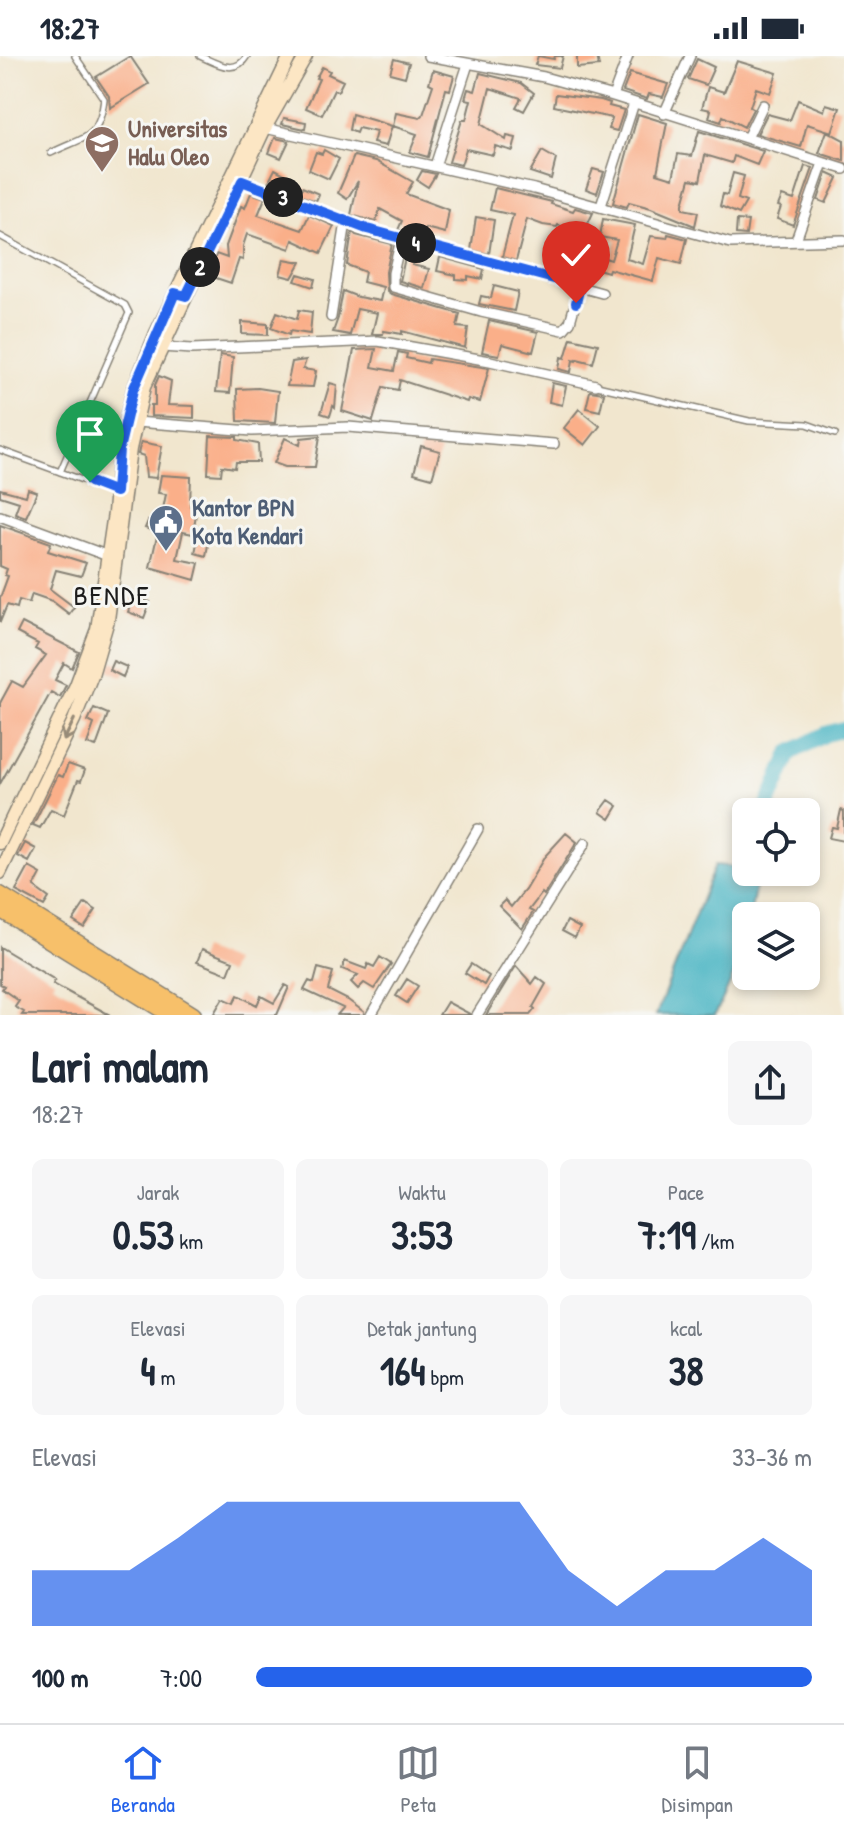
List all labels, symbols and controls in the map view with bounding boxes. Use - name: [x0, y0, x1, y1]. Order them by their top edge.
- text: 18:27: [40, 8, 100, 48]
- place label: Universitas Halu Oleo: [128, 112, 227, 172]
- school or university icon: Universitas Halu Oleo: [83, 124, 121, 174]
- pin: 3: [263, 177, 303, 217]
- text: 3: [278, 182, 288, 212]
- pin: [542, 221, 610, 303]
- pin: 4: [396, 223, 436, 263]
- text: 4: [412, 228, 420, 258]
- icon: check: [554, 233, 598, 277]
- pin: 2: [180, 247, 220, 287]
- text: 2: [195, 252, 205, 282]
- pin: [56, 400, 124, 482]
- icon: arrive: [68, 412, 112, 456]
- place label: Kantor BPN Kota Kendari: [192, 491, 304, 551]
- public building icon: Kantor BPN Kota Kendari: [147, 503, 185, 553]
- district label: BENDE: [73, 576, 151, 614]
- one-way arrow: [60, 718, 76, 742]
- map controls: [732, 798, 820, 990]
- button: locate: [732, 798, 820, 886]
- button: layers: [732, 902, 820, 990]
- text: Lari malam: [32, 1036, 209, 1096]
- button: share: [728, 1041, 812, 1125]
- text: 18:27: [32, 1096, 84, 1131]
- text: Jarak: [137, 1177, 180, 1207]
- text: Waktu: [398, 1177, 446, 1207]
- text: Pace: [668, 1177, 704, 1207]
- text: 0.53: [113, 1207, 174, 1261]
- text: 3:53: [391, 1207, 453, 1261]
- text: 7:19: [638, 1207, 696, 1261]
- text: km: [174, 1226, 203, 1256]
- text: /km: [696, 1226, 734, 1256]
- text: Elevasi: [130, 1313, 186, 1343]
- text: Detak jantung: [367, 1313, 477, 1343]
- text: kcal: [670, 1313, 702, 1343]
- text: 4: [140, 1343, 155, 1397]
- text: 164: [380, 1343, 425, 1397]
- text: 38: [668, 1343, 704, 1397]
- text: m: [155, 1362, 176, 1392]
- text: bpm: [425, 1362, 464, 1392]
- text: Elevasi: [32, 1439, 97, 1474]
- text: 33–36 m: [732, 1439, 812, 1474]
- text: 100 m: [32, 1660, 88, 1695]
- text: 7:00: [160, 1660, 202, 1695]
- tab: Beranda: [111, 1741, 175, 1819]
- tab: Peta: [396, 1741, 440, 1819]
- tab: Disimpan: [662, 1741, 733, 1819]

